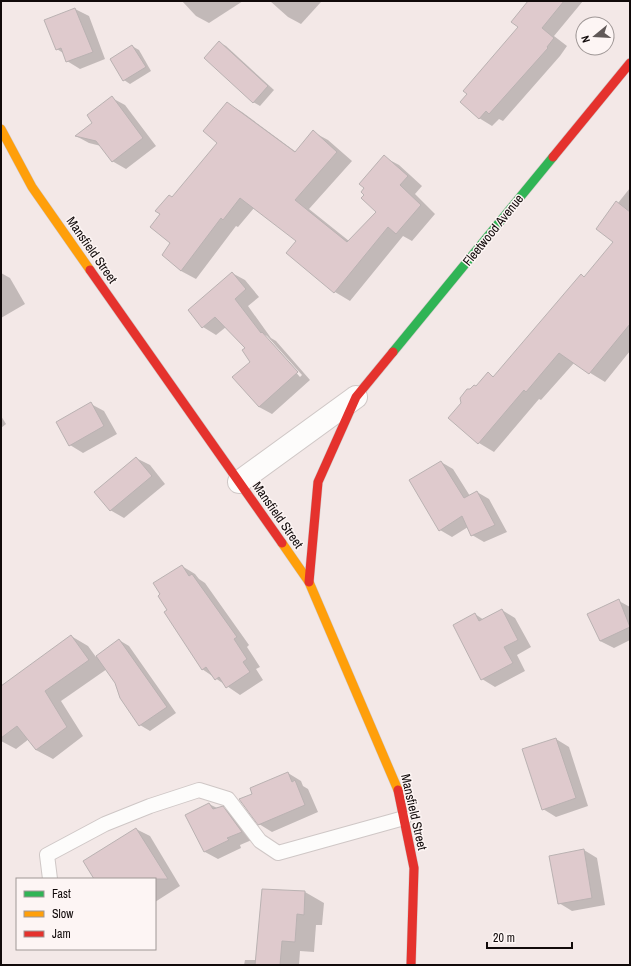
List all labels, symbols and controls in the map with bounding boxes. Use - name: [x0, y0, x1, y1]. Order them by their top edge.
- north arrow: [575, 16, 615, 56]
- text: N: [578, 34, 593, 44]
- street label: Fleetwood Avenue: [459, 191, 527, 269]
- street label: Mansfield Street: [63, 213, 121, 287]
- street label: Mansfield Street: [249, 478, 307, 552]
- street label: Mansfield Street: [397, 772, 431, 852]
- legend: [16, 878, 156, 950]
- text: Fast: [52, 886, 71, 902]
- text: Slow: [52, 906, 74, 922]
- scale bar: [487, 924, 572, 950]
- text: Jam: [52, 926, 71, 942]
- text: 20 m: [493, 930, 515, 946]

